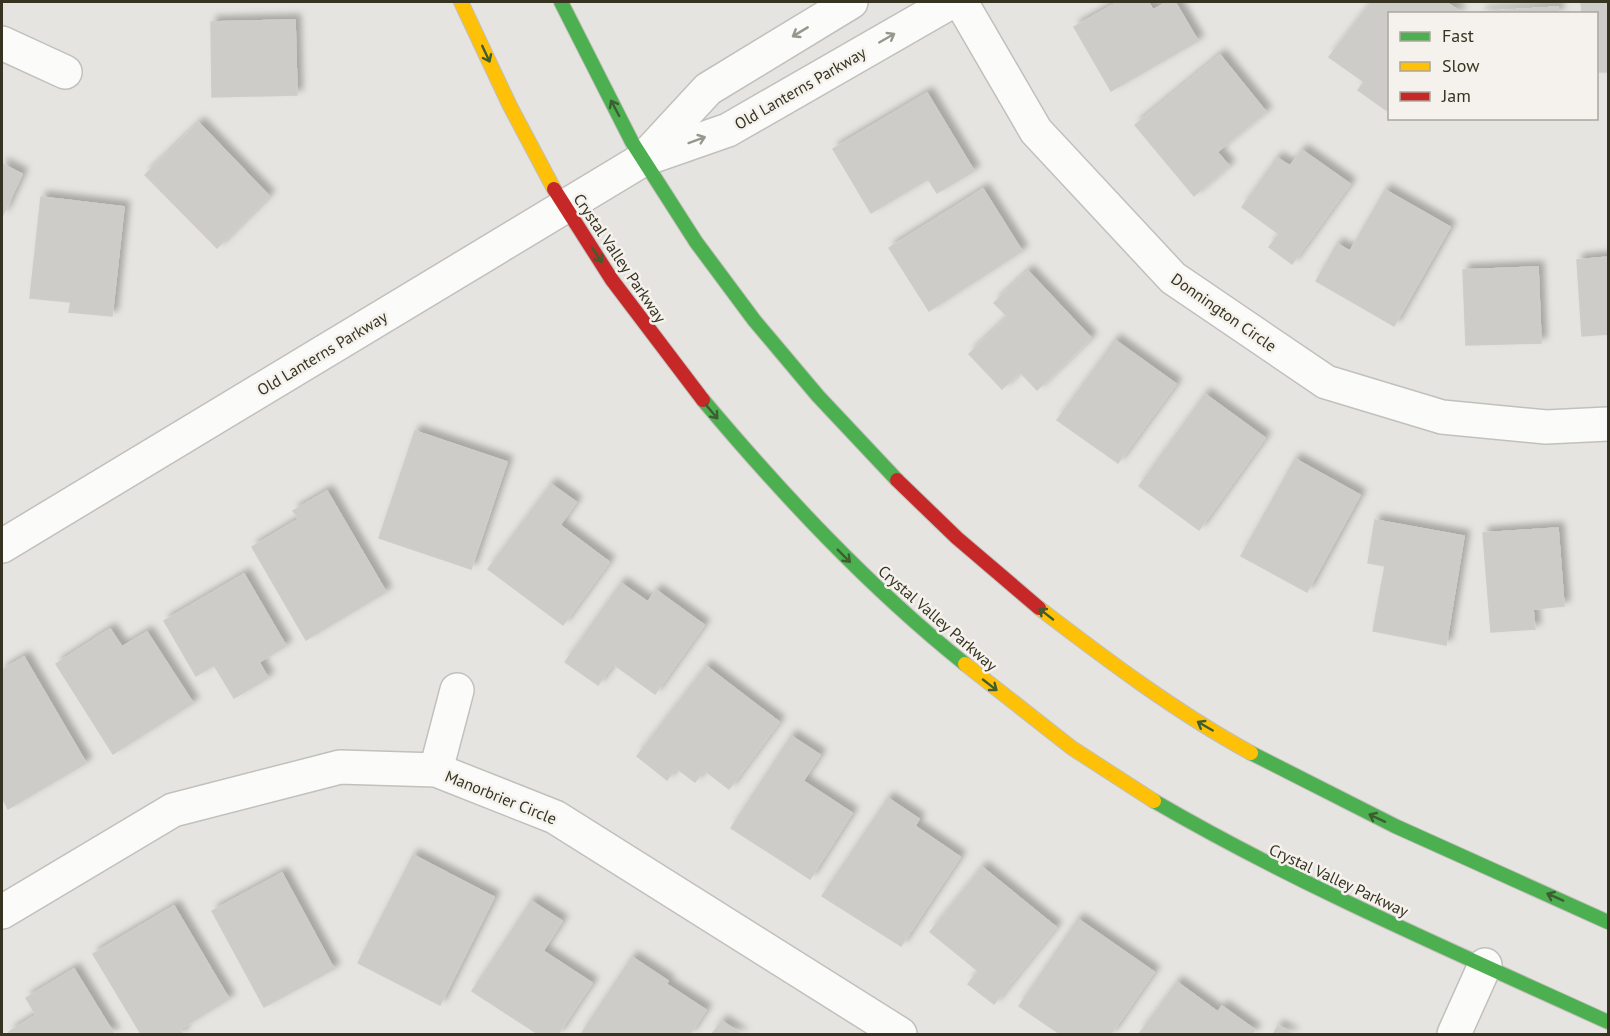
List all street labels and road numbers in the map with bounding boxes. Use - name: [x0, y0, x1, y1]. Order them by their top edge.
- street label: Old Lanterns Parkway: [731, 42, 870, 134]
- street label: Crystal Valley Parkway: [569, 190, 671, 327]
- street label: Donnington Circle: [1168, 268, 1280, 356]
- street label: Old Lanterns Parkway: [253, 306, 391, 400]
- street label: Crystal Valley Parkway: [874, 561, 1002, 676]
- street label: Manorbrier Circle: [442, 766, 560, 828]
- street label: Crystal Valley Parkway: [1266, 839, 1412, 921]

